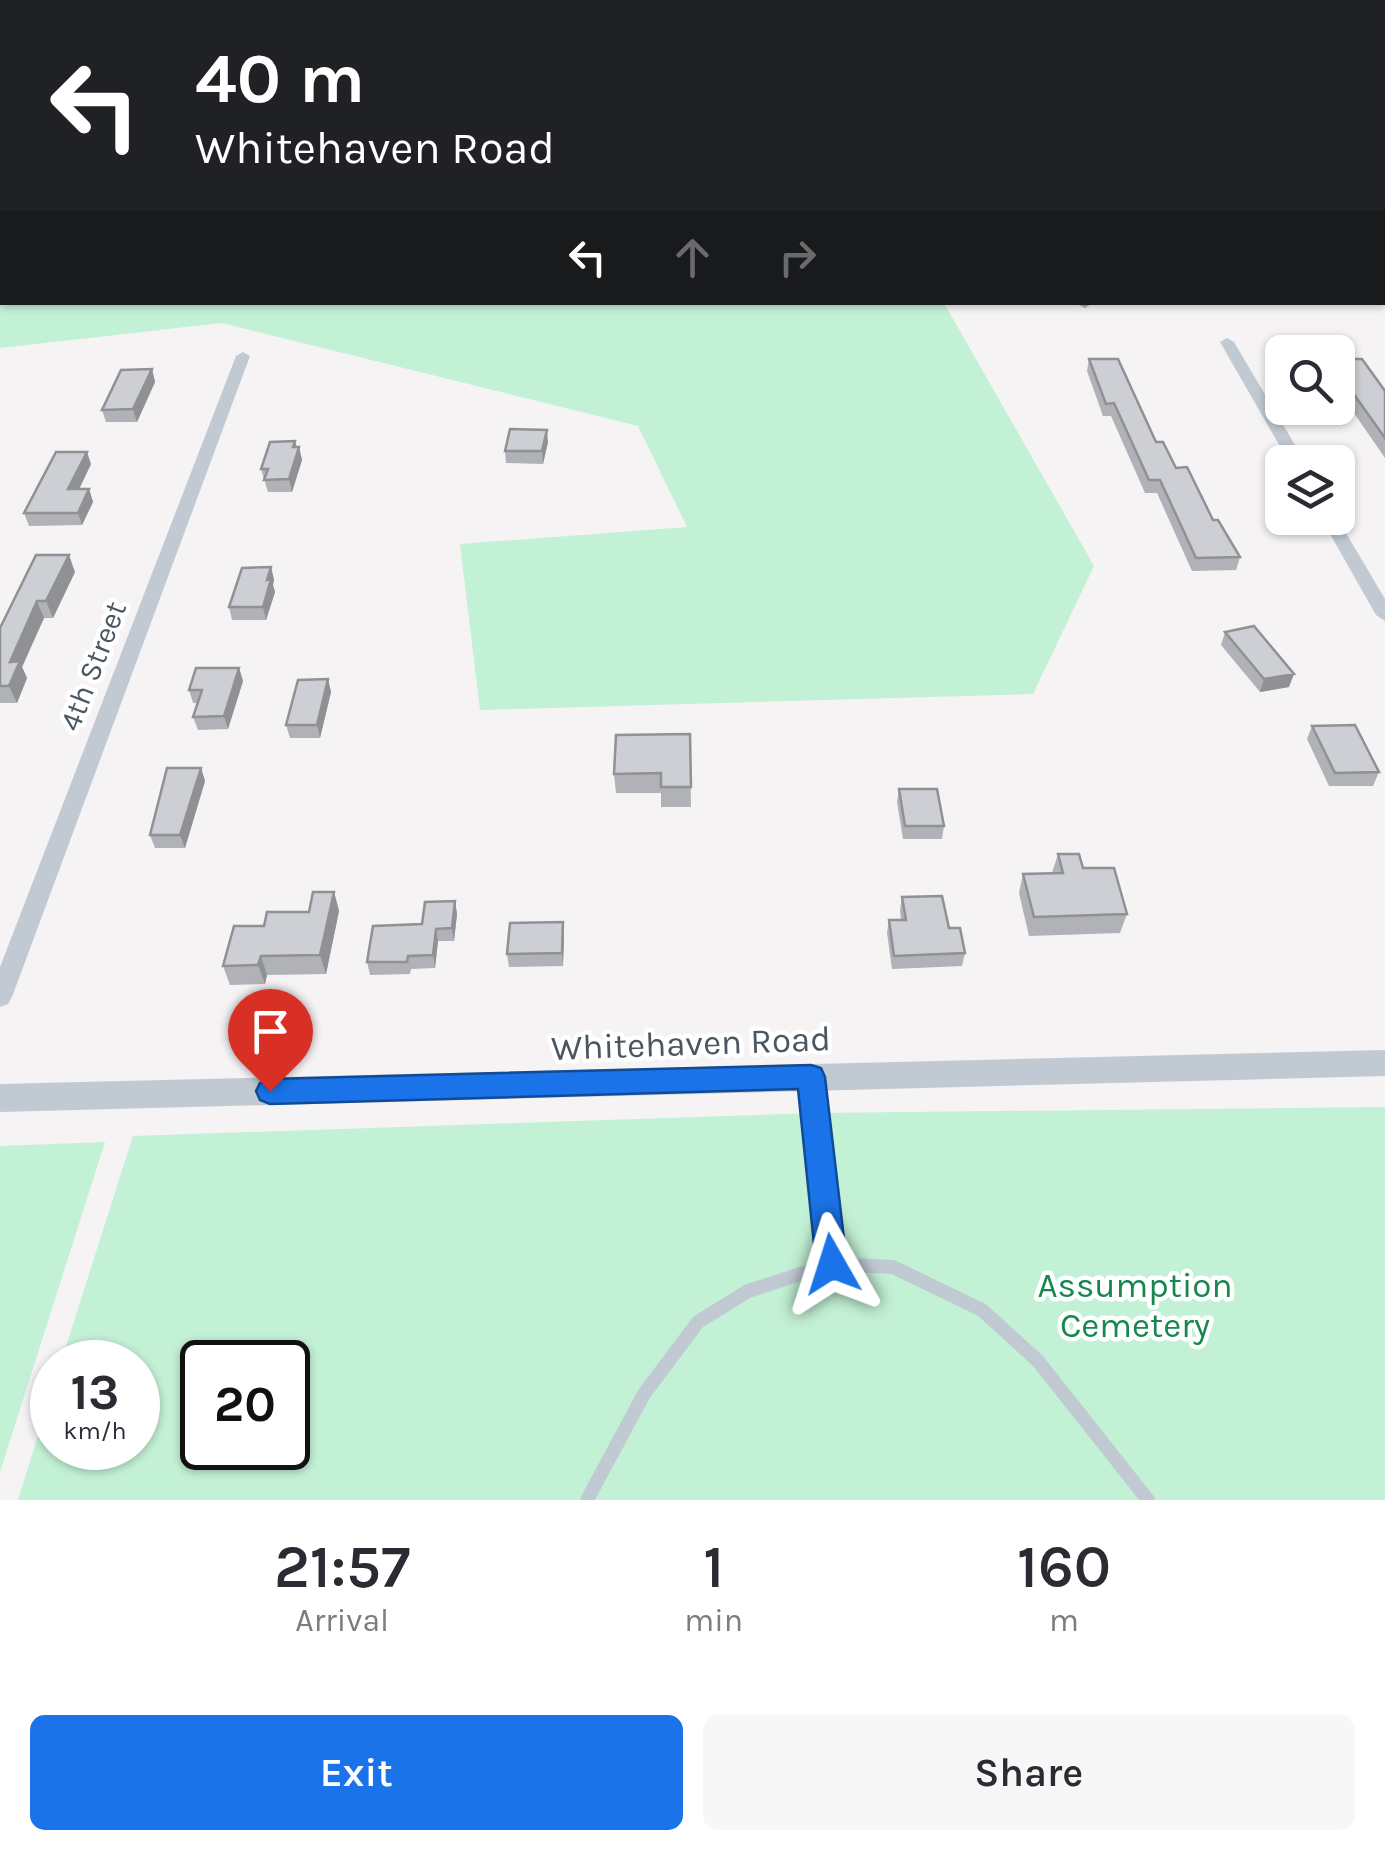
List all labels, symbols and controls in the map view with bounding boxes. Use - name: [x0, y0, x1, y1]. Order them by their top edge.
- text: 40 m: [195, 38, 365, 120]
- icon: left: [30, 40, 160, 170]
- text: Whitehaven Road: [195, 122, 555, 174]
- icon: left: [560, 230, 615, 285]
- icon: ahead: [665, 230, 720, 285]
- icon: right: [770, 230, 825, 285]
- map controls: [1265, 335, 1355, 535]
- button: search: [1265, 335, 1355, 425]
- button: layers: [1265, 445, 1355, 535]
- street label: 4th Street: [52, 596, 134, 736]
- pin: [228, 989, 313, 1092]
- icon: arrive: [243, 1004, 298, 1059]
- street label: Whitehaven Road: [550, 1018, 832, 1069]
- position arrow: [780, 1212, 884, 1316]
- park label: Assumption Cemetery: [1037, 1265, 1233, 1346]
- speed limit sign: 20: [180, 1340, 310, 1470]
- text: 13: [71, 1363, 119, 1422]
- text: km/h: [63, 1416, 127, 1445]
- text: 21:57: [274, 1532, 410, 1602]
- text: 1: [703, 1532, 724, 1602]
- text: 160: [1017, 1532, 1111, 1602]
- text: Arrival: [295, 1602, 389, 1639]
- text: min: [684, 1602, 743, 1639]
- text: m: [1049, 1602, 1079, 1639]
- button: Exit: [30, 1715, 683, 1830]
- button: Share: [703, 1715, 1355, 1830]

